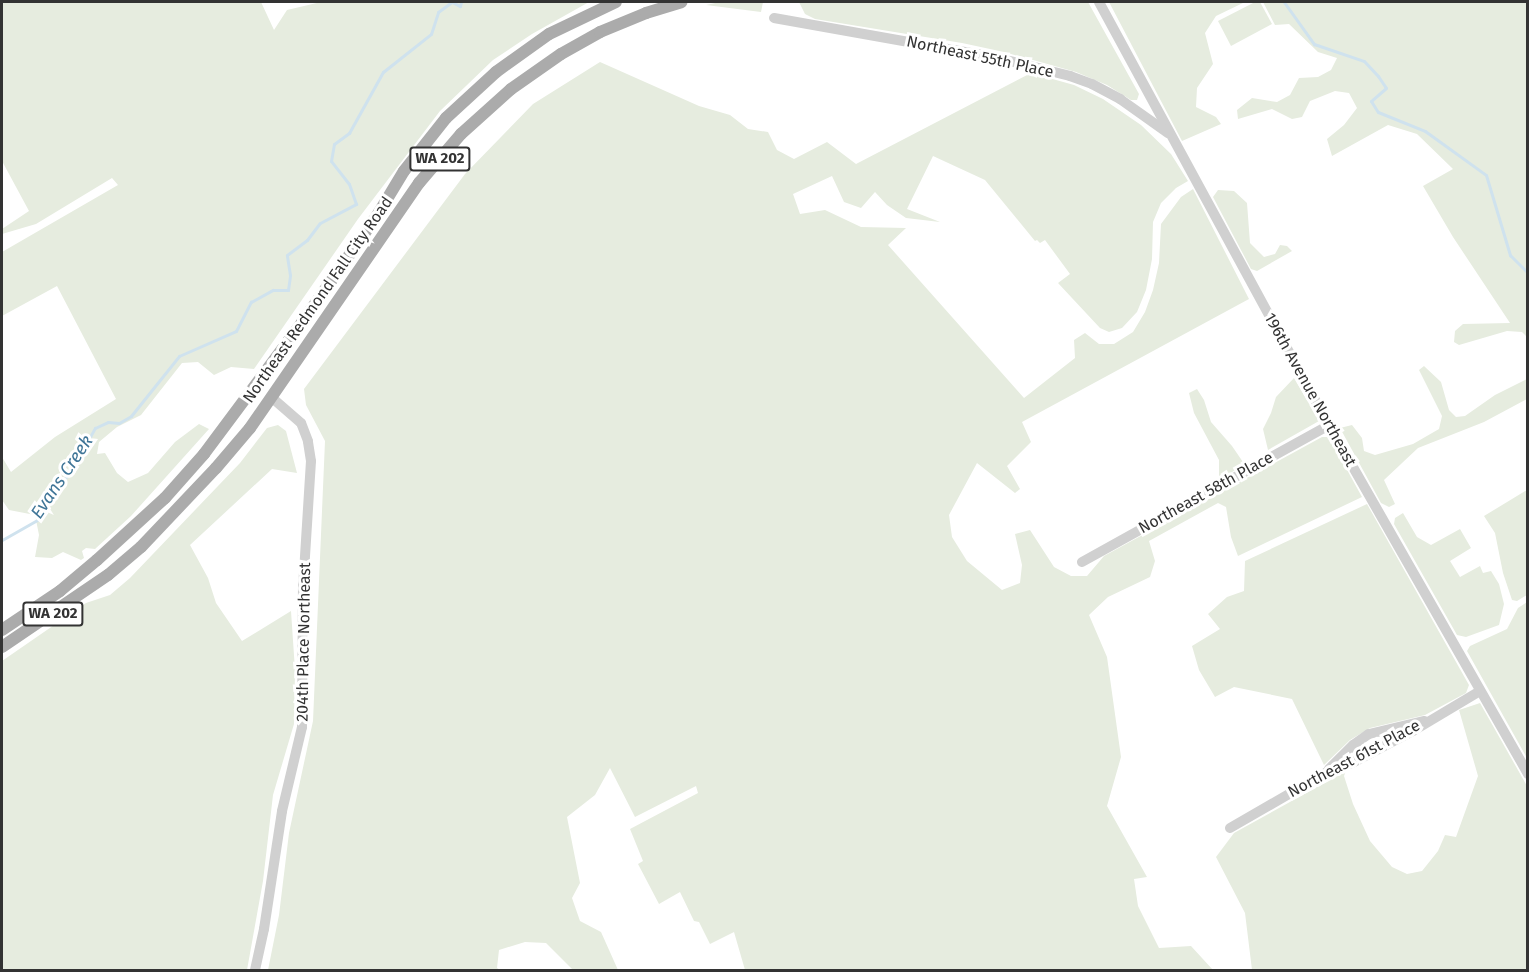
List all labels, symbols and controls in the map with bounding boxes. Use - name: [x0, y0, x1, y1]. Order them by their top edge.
- street label: Northeast 55th Place: [905, 32, 1055, 82]
- road number: WA 202: [408, 147, 472, 171]
- street label: Northeast Redmond Fall City Road: [239, 193, 397, 407]
- street label: 196th Avenue Northeast: [1260, 310, 1360, 470]
- water label: Evans Creek: [26, 431, 98, 523]
- street label: Northeast 58th Place: [1135, 448, 1277, 538]
- street label: 204th Place Northeast: [293, 562, 315, 722]
- road number: WA 202: [22, 602, 84, 626]
- street label: Northeast 61st Place: [1285, 716, 1423, 802]

